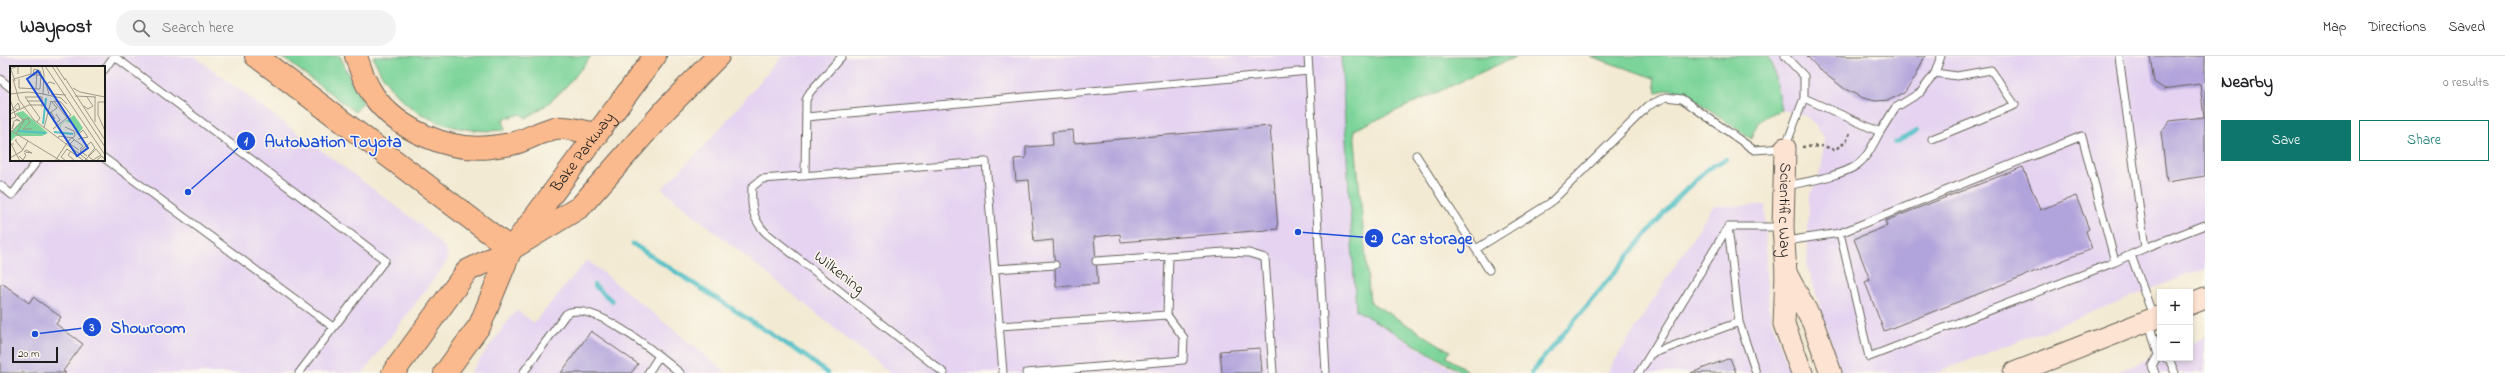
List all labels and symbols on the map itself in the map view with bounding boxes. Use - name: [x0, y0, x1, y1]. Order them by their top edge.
- inset map: [10, 66, 105, 161]
- street label: Bake Parkway: [545, 107, 621, 198]
- callout: AutoNation Toyota: [236, 126, 409, 155]
- text: AutoNation Toyota: [264, 130, 402, 157]
- text: 1: [244, 133, 248, 151]
- street label: Scientific Way: [1771, 162, 1797, 258]
- callout: Car storage: [1364, 223, 1481, 252]
- text: Car storage: [1392, 227, 1474, 254]
- text: 2: [1370, 230, 1377, 248]
- street label: Wilkening: [808, 245, 870, 301]
- callout: Showroom: [82, 312, 193, 341]
- text: Showroom: [110, 316, 186, 341]
- text: 3: [89, 319, 95, 337]
- scale bar: [12, 345, 58, 364]

